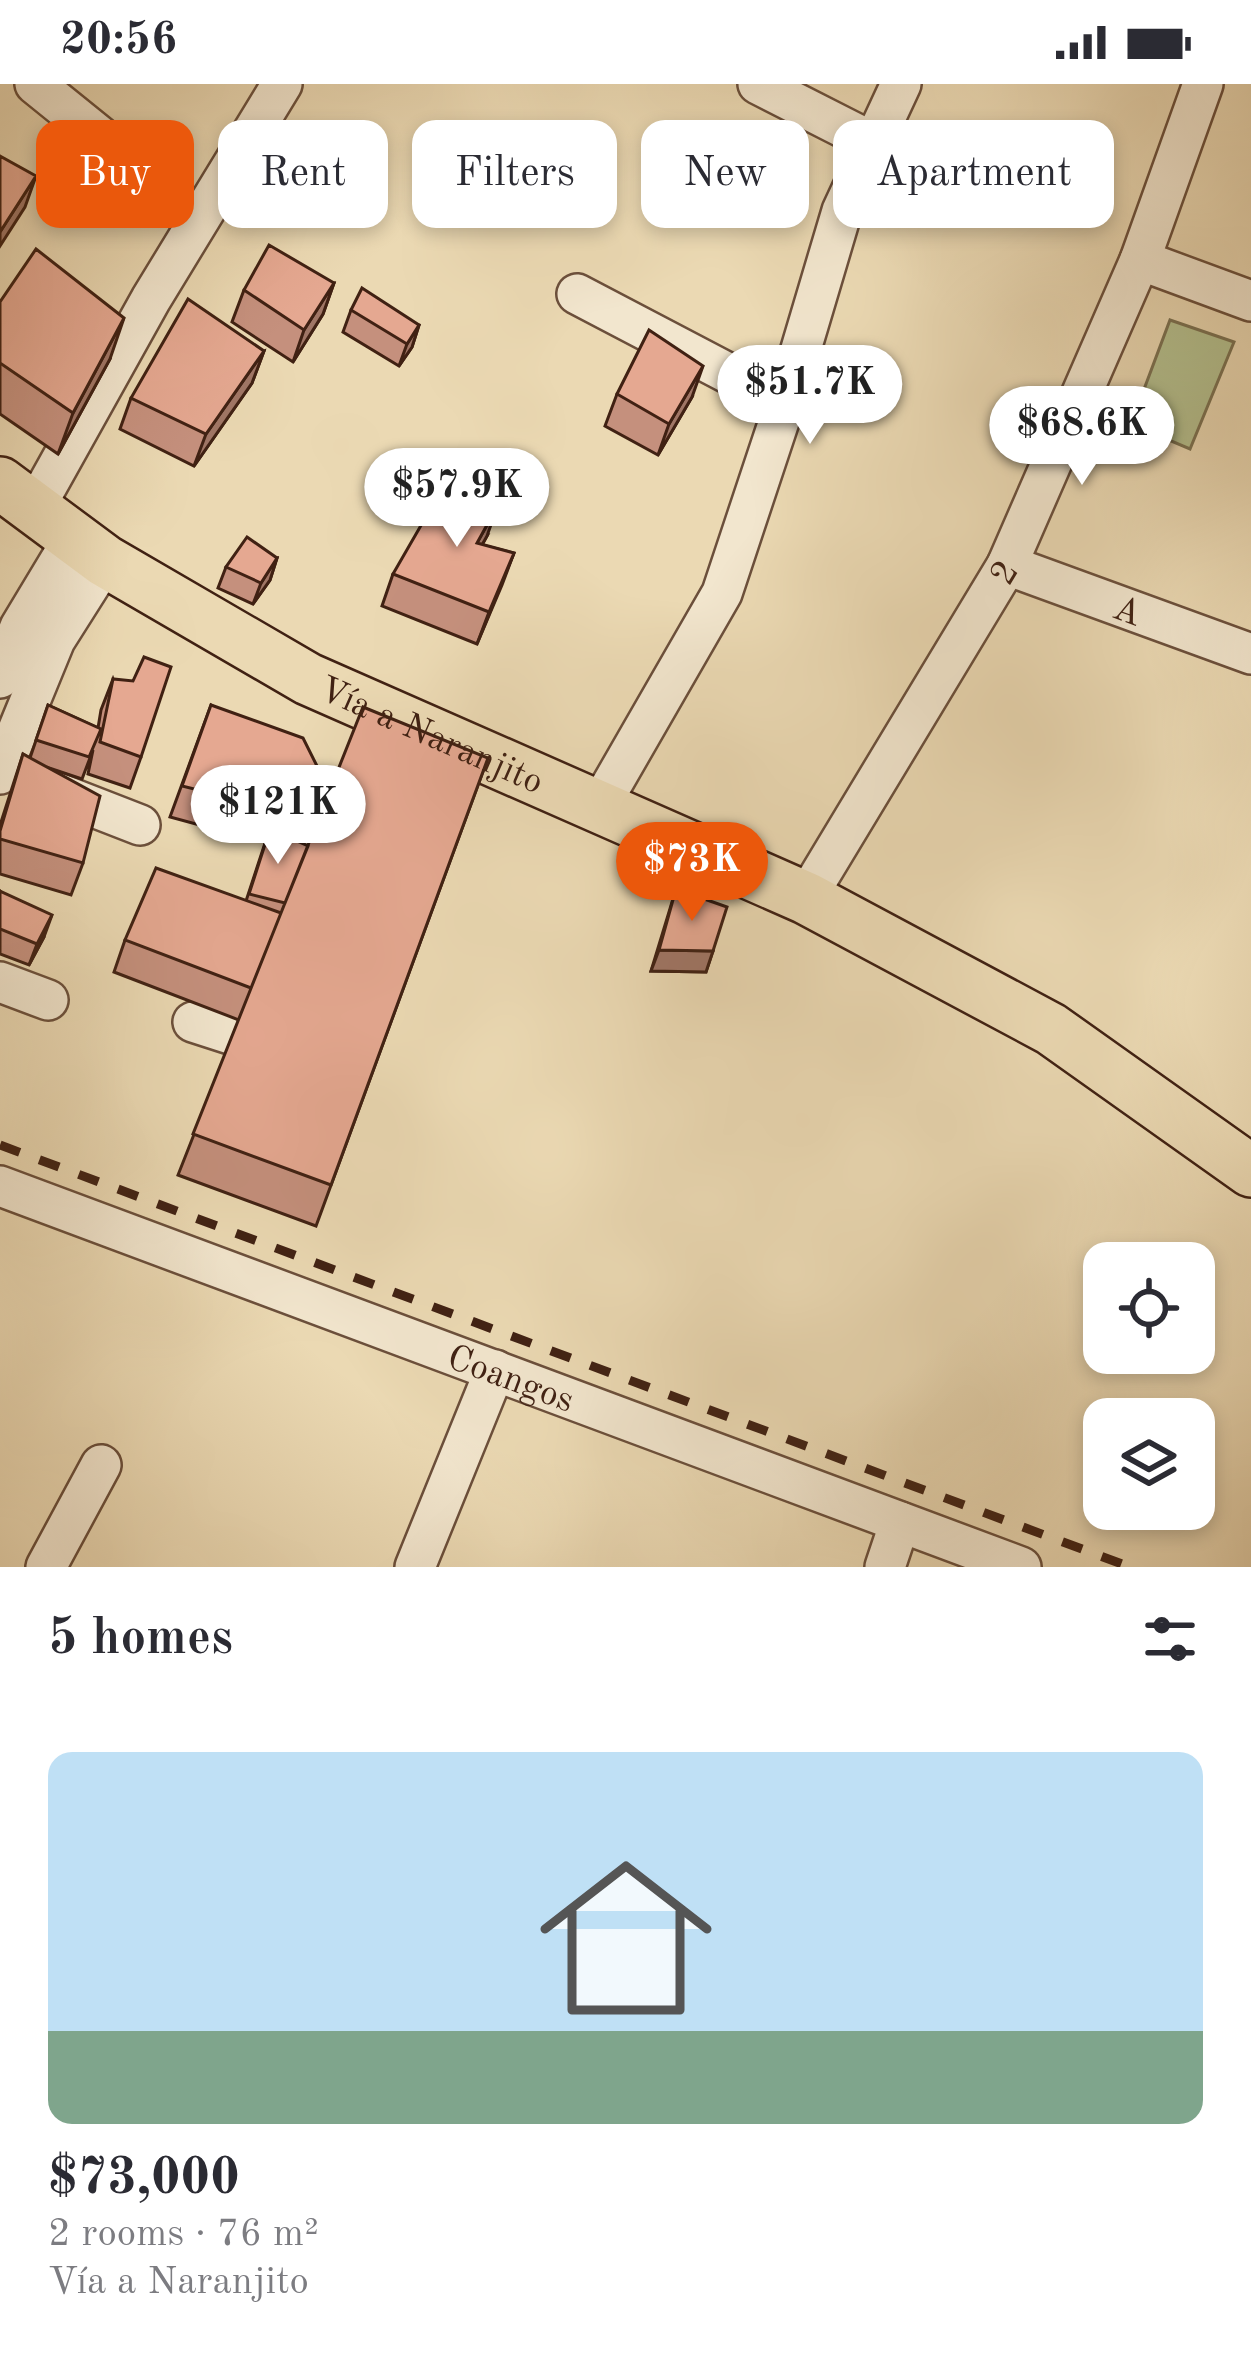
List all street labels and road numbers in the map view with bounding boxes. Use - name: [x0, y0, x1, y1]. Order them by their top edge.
- street label: 2: [986, 556, 1027, 592]
- street label: A: [1108, 591, 1146, 635]
- street label: Vía a Naranjito: [313, 672, 548, 802]
- street label: Coangos: [442, 1341, 578, 1421]

